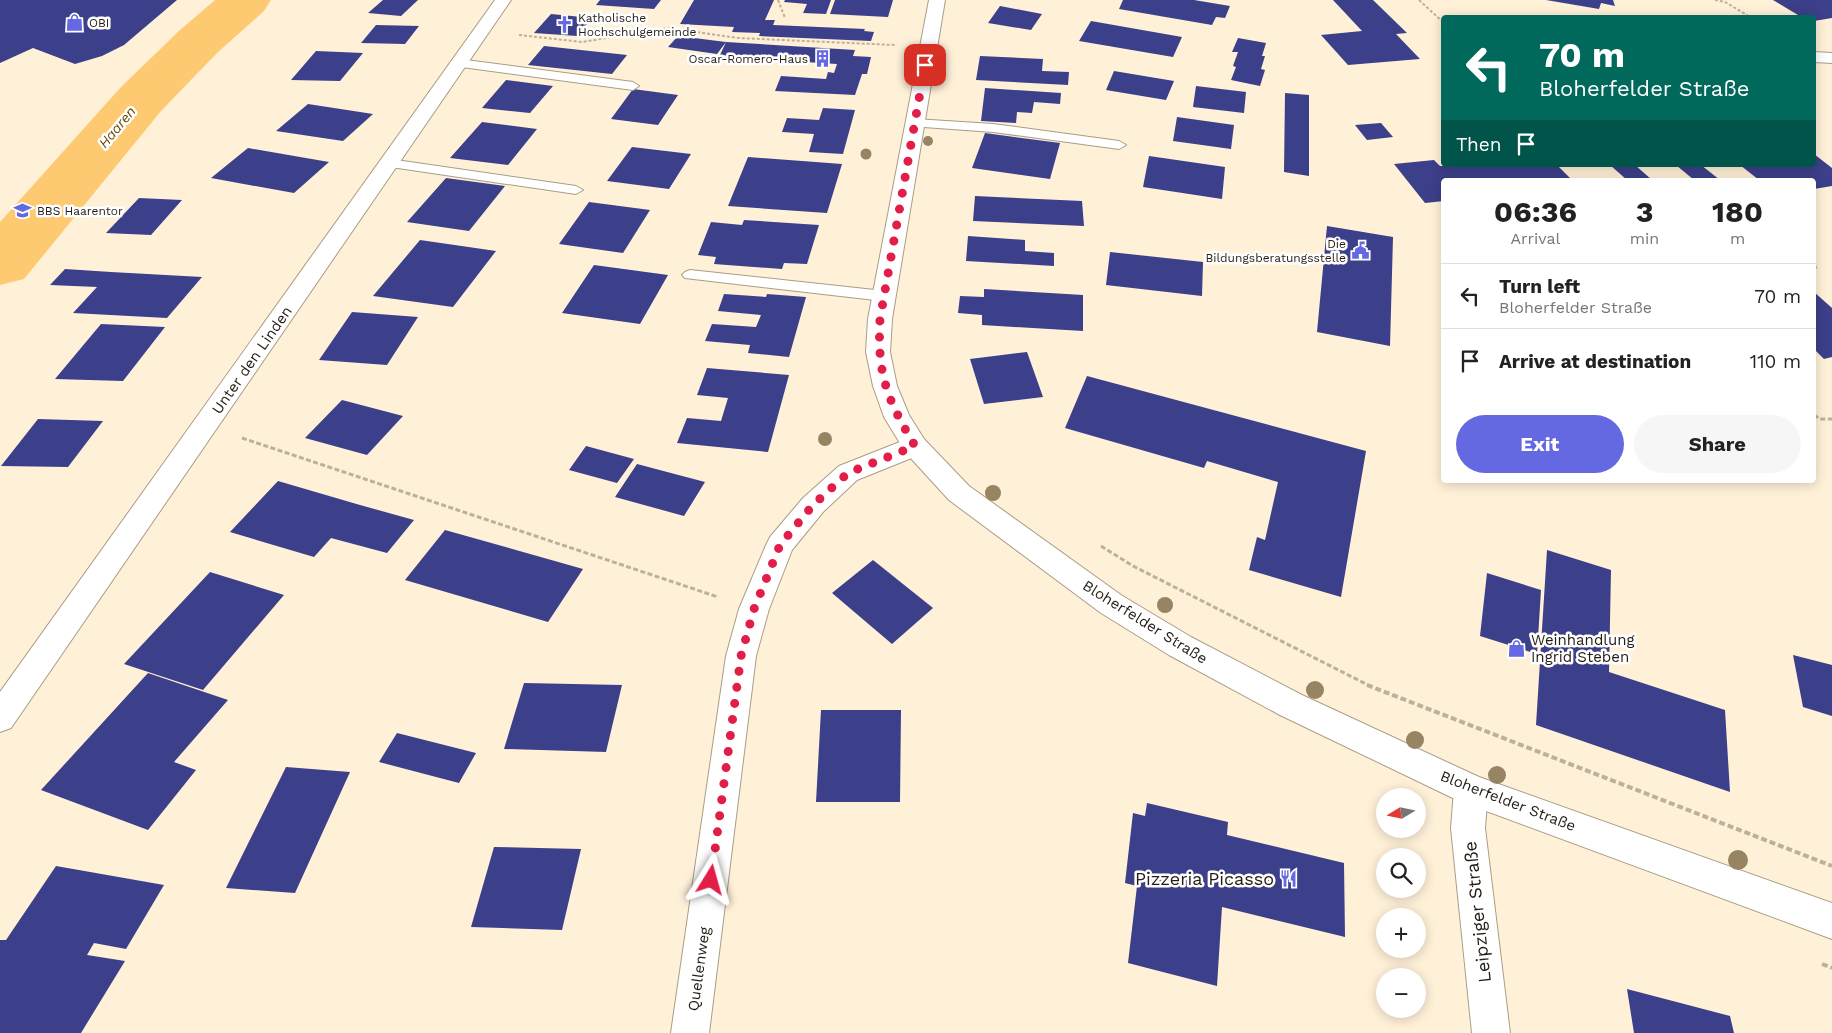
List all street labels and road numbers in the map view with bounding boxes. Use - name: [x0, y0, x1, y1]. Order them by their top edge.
- street label: Unter den Linden: [208, 303, 296, 417]
- street label: Bloherfelder Straße: [1079, 576, 1211, 668]
- street label: Bloherfelder Straße: [1438, 767, 1578, 835]
- street label: Leipziger Straße: [1459, 840, 1495, 984]
- street label: Quellenweg: [684, 926, 714, 1012]

